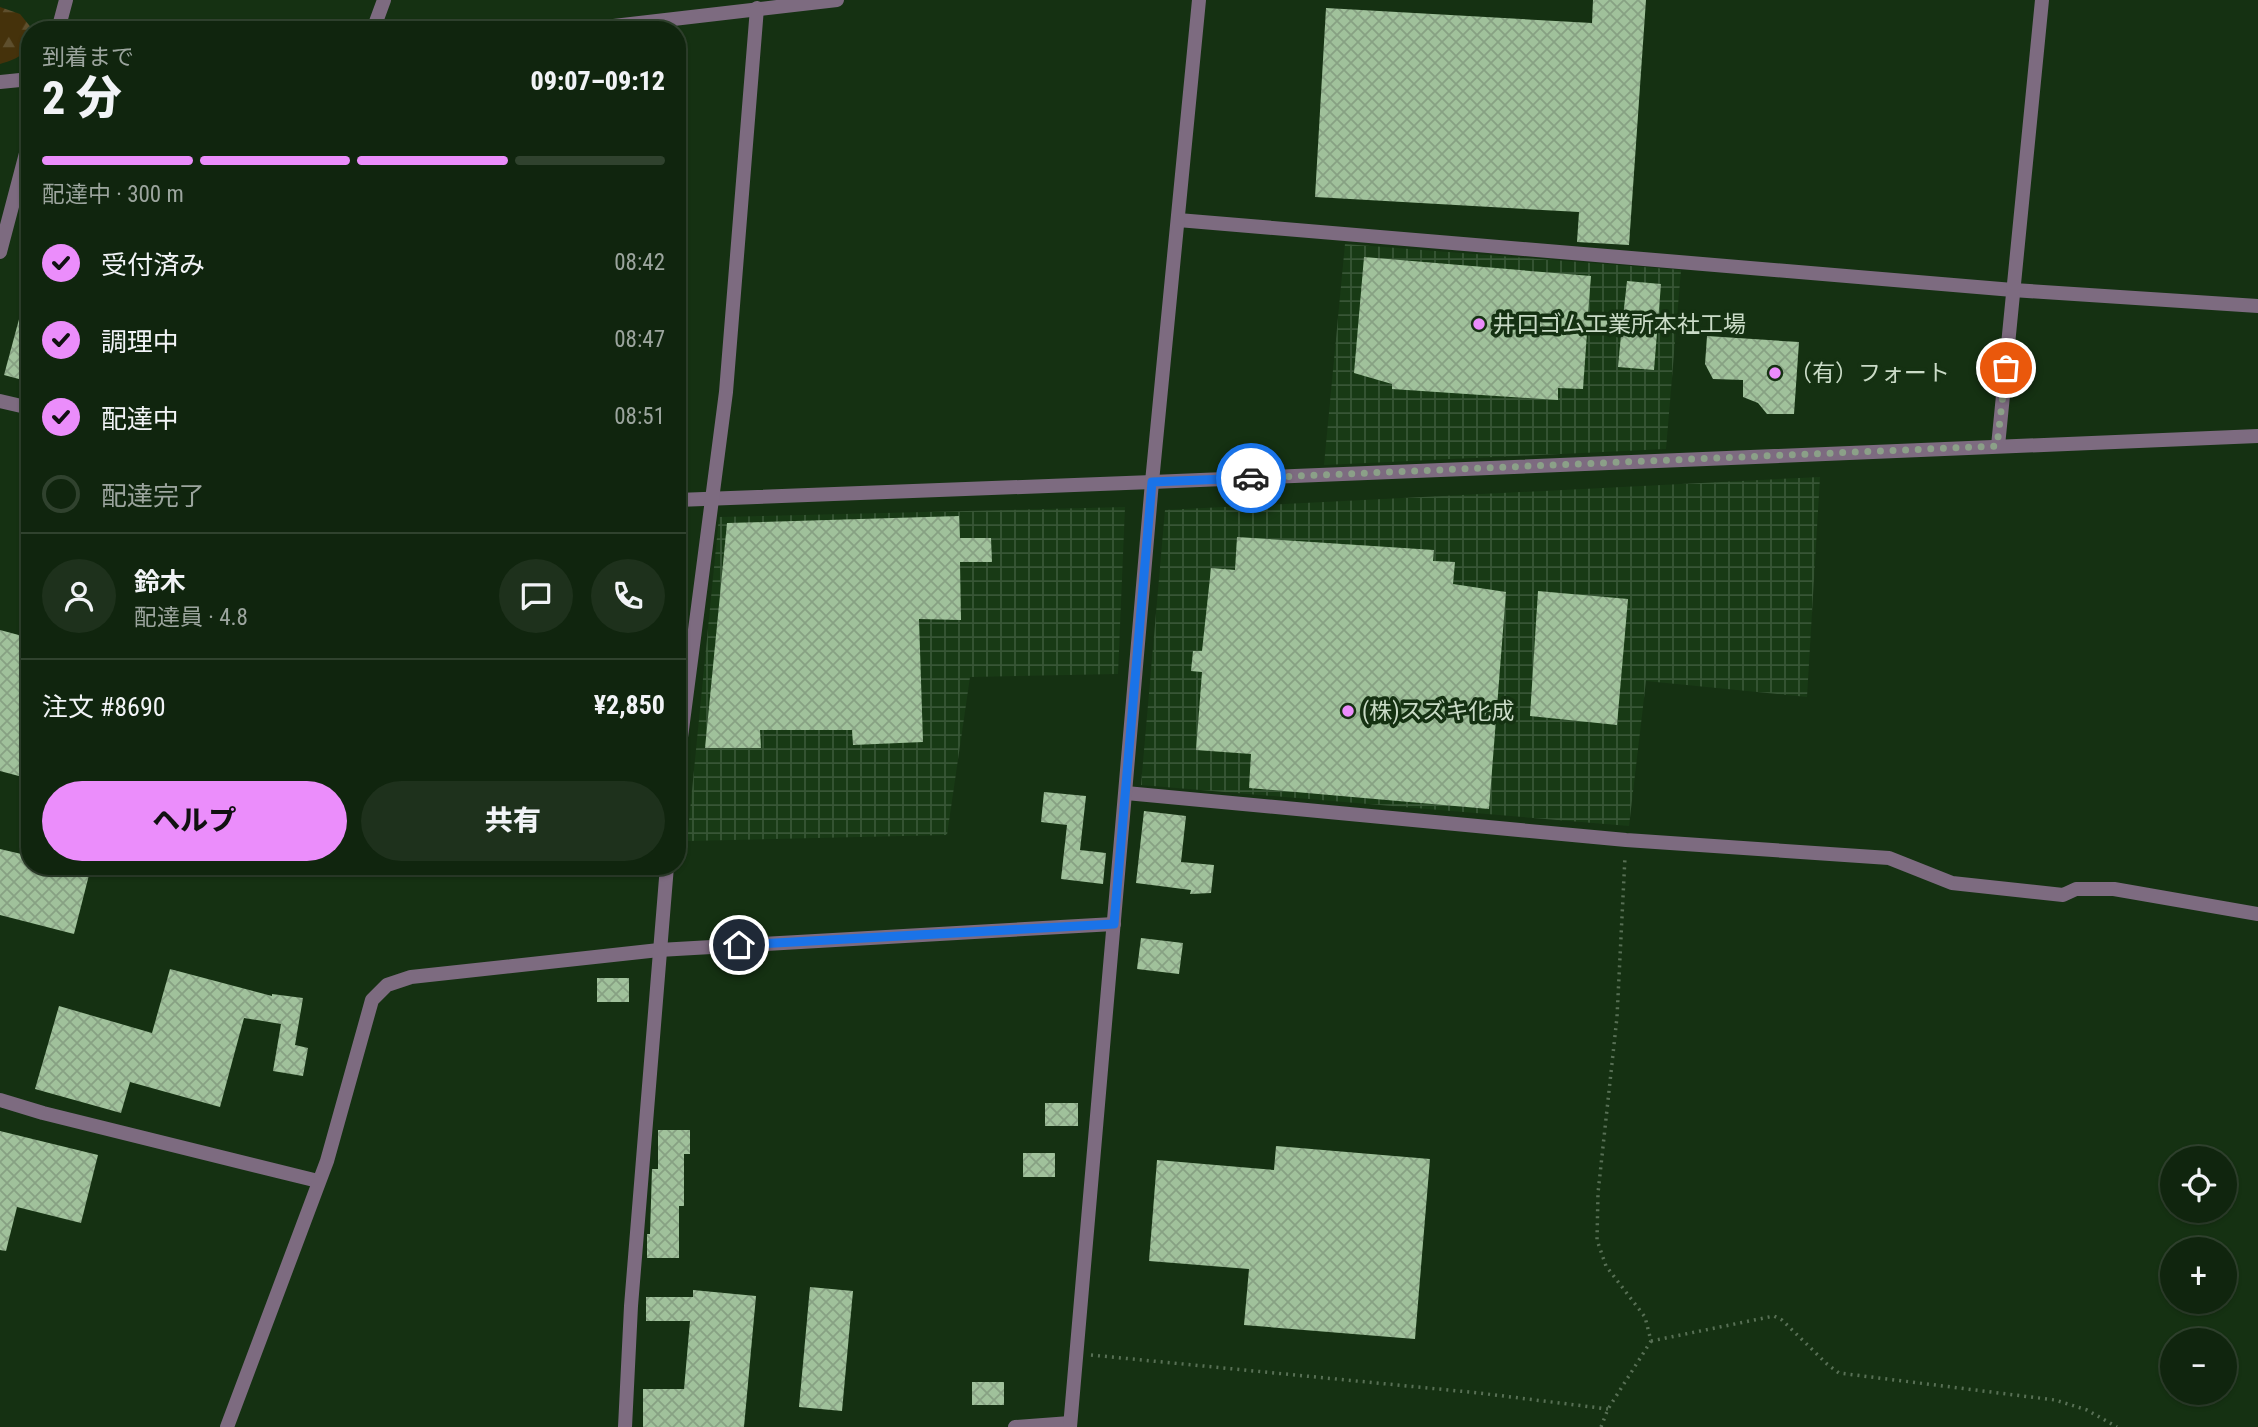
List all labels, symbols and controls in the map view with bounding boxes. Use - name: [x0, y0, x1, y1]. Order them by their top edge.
- text: 到着まで: [42, 44, 134, 71]
- text: 09:07–09:12: [531, 66, 665, 96]
- text: 2 分: [42, 71, 122, 125]
- text: 配達中 · 300 m: [42, 181, 184, 208]
- icon: check: [42, 244, 80, 282]
- text: 08:42: [614, 249, 665, 276]
- text: 受付済み: [101, 250, 205, 280]
- place label: 井口ゴム工業所本社工場: [1493, 311, 1746, 338]
- marker: 井口ゴム工業所本社工場: [1471, 316, 1487, 332]
- icon: check: [42, 321, 80, 359]
- text: 08:47: [614, 326, 665, 353]
- text: 調理中: [101, 327, 179, 357]
- pin: [1976, 338, 2036, 398]
- icon: bag: [1987, 349, 2025, 387]
- place label: （有）フォート: [1789, 360, 1950, 387]
- marker: （有）フォート: [1767, 365, 1783, 381]
- icon: check: [42, 398, 80, 436]
- text: 08:51: [614, 403, 665, 430]
- text: 配達中: [101, 404, 179, 434]
- courier: [1216, 443, 1286, 513]
- icon: car: [1232, 459, 1270, 497]
- text: 配達完了: [101, 481, 205, 511]
- button: person: [42, 559, 116, 633]
- button: chat: [499, 559, 573, 633]
- button: phone: [591, 559, 665, 633]
- text: 鈴木: [134, 567, 186, 597]
- text: 配達員 · 4.8: [134, 604, 248, 631]
- text: ¥2,850: [594, 690, 665, 720]
- text: 注文 #8690: [42, 692, 166, 722]
- place label: (株)スズキ化成: [1362, 698, 1515, 725]
- marker: (株)スズキ化成: [1340, 703, 1356, 719]
- button: ヘルプ: [42, 781, 347, 861]
- button: 共有: [361, 781, 665, 861]
- pin: [709, 915, 769, 975]
- icon: home: [720, 926, 758, 964]
- map controls: [2160, 1146, 2237, 1405]
- button: locate: [2160, 1146, 2237, 1223]
- button: +: [2160, 1237, 2237, 1314]
- button: −: [2160, 1328, 2237, 1405]

